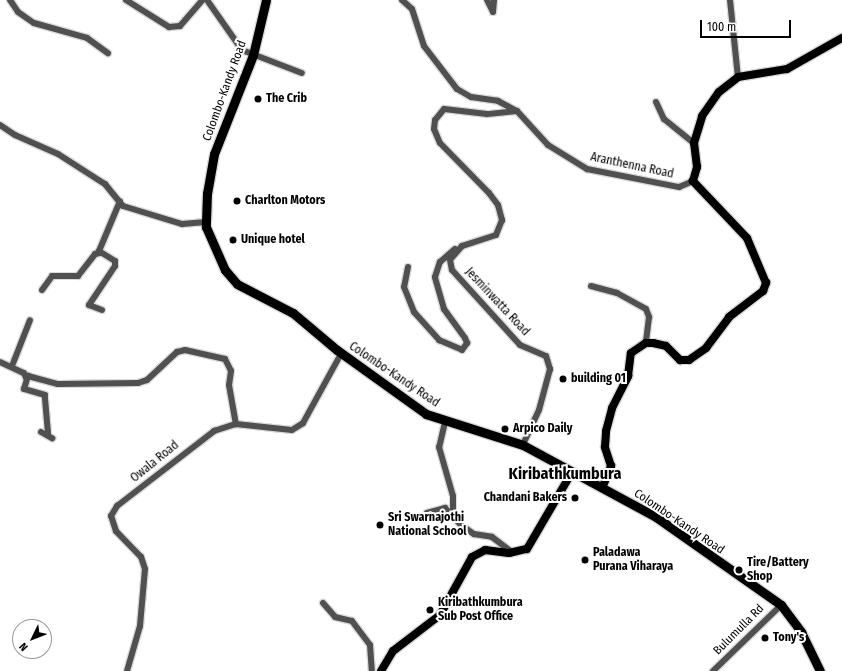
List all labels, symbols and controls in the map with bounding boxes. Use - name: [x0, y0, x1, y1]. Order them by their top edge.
- scale bar: [702, 12, 793, 38]
- text: 100 m: [707, 20, 736, 34]
- street label: Colombo-Kandy Road: [200, 39, 250, 143]
- place label: The Crib: [266, 92, 307, 106]
- marker: The Crib: [253, 94, 263, 104]
- street label: Aranthenna Road: [589, 150, 675, 182]
- place label: Charlton Motors: [245, 194, 325, 208]
- marker: Charlton Motors: [232, 196, 242, 206]
- place label: Unique hotel: [241, 233, 305, 247]
- marker: Unique hotel: [228, 235, 238, 245]
- street label: Jesminwatta Road: [462, 265, 532, 339]
- street label: Colombo-Kandy Road: [346, 339, 442, 411]
- place label: building 01: [571, 372, 626, 386]
- marker: building 01: [558, 374, 568, 384]
- place label: Arpico Daily: [513, 422, 572, 436]
- marker: Arpico Daily: [500, 424, 510, 434]
- street label: Owala Road: [128, 438, 182, 486]
- district label: Kiribathkumbura: [509, 464, 621, 484]
- street label: Colombo-Kandy Road: [631, 486, 727, 558]
- place label: Chandani Bakers: [484, 491, 567, 505]
- marker: Chandani Bakers: [570, 493, 580, 503]
- place label: Sri Swarnajothi National School: [388, 511, 467, 539]
- marker: Sri Swarnajothi National School: [375, 520, 385, 530]
- place label: Paladawa Purana Viharaya: [593, 546, 673, 574]
- marker: Paladawa Purana Viharaya: [580, 555, 590, 565]
- place label: Tire/Battery Shop: [747, 556, 809, 584]
- marker: Tire/Battery Shop: [734, 565, 744, 575]
- place label: Kiribathkumbura Sub Post Office: [438, 596, 523, 624]
- street label: Bulumulla Rd: [711, 602, 767, 658]
- marker: Kiribathkumbura Sub Post Office: [425, 605, 435, 615]
- north arrow: [12, 619, 52, 659]
- place label: Tony's: [773, 631, 804, 645]
- marker: Tony's: [760, 633, 770, 643]
- text: N: [17, 640, 31, 654]

